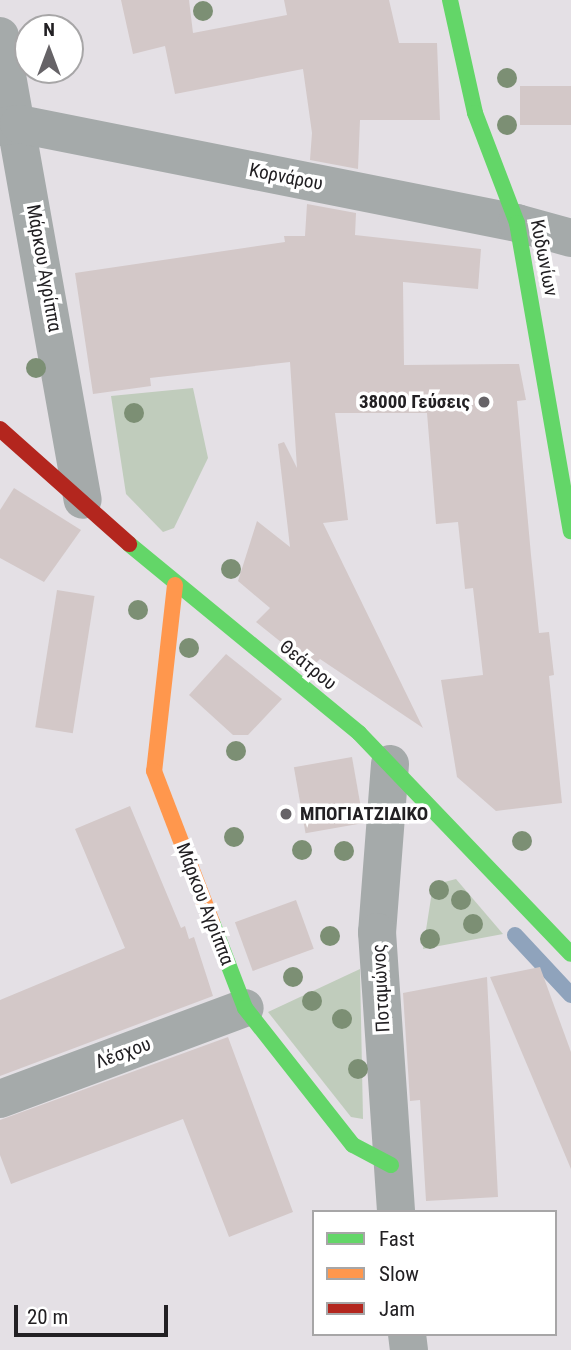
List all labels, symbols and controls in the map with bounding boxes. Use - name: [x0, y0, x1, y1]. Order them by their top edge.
- north arrow: [14, 14, 84, 84]
- text: N: [43, 18, 55, 41]
- street label: Κορνάρου: [247, 159, 325, 195]
- street label: Μάρκου Αγρίππα: [22, 203, 66, 333]
- street label: Κυδωνίων: [525, 218, 563, 298]
- place label: 38000 Γεύσεις: [359, 391, 470, 413]
- marker: 38000 Γεύσεις: [476, 394, 492, 410]
- street label: Θεάτρου: [275, 635, 341, 695]
- place label: ΜΠΟΓΙΑΤΖΙΔΙΚΟ: [300, 803, 428, 825]
- marker: ΜΠΟΓΙΑΤΖΙΔΙΚΟ: [278, 806, 294, 822]
- street label: Μάρκου Αγρίππα: [171, 840, 239, 968]
- street label: Ποταμώνος: [367, 943, 395, 1033]
- street label: Λέσχου: [92, 1032, 154, 1074]
- legend: [312, 1210, 557, 1336]
- text: Fast: [379, 1227, 415, 1251]
- text: Slow: [379, 1262, 419, 1286]
- scale bar: [18, 1290, 172, 1334]
- text: Jam: [379, 1297, 415, 1321]
- text: 20 m: [27, 1305, 68, 1329]

